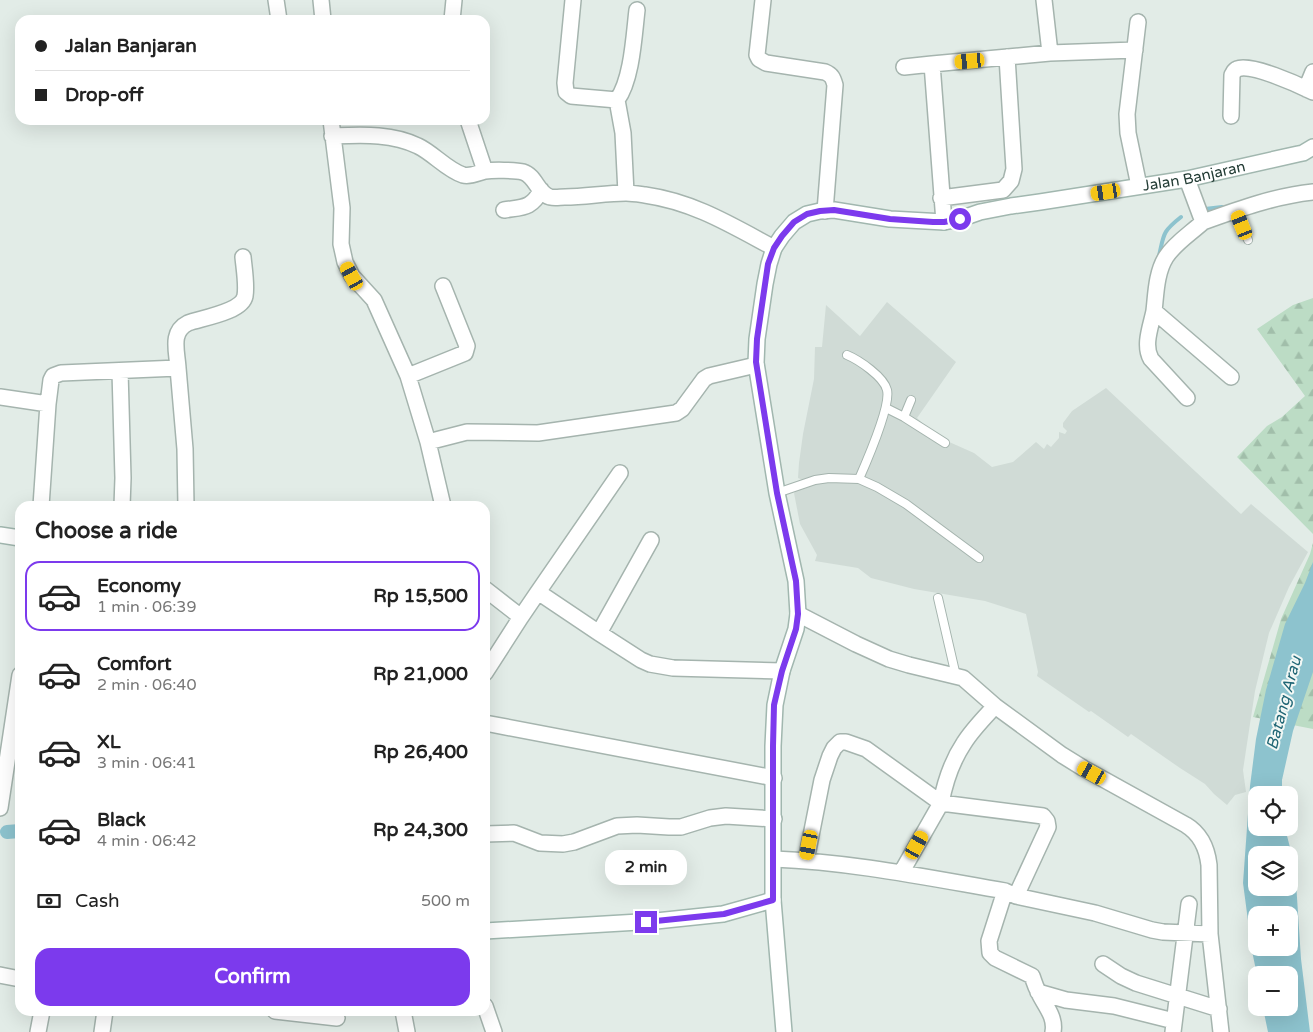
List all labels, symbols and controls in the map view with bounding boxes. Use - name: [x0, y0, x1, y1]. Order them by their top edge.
- text: Jalan Banjaran: [65, 35, 197, 57]
- car: [954, 52, 985, 70]
- text: Drop-off: [65, 84, 144, 106]
- street label: Jalan Banjaran: [1141, 157, 1247, 195]
- car: [1090, 182, 1121, 202]
- route start: [949, 208, 971, 230]
- car: [1229, 208, 1254, 242]
- car: [338, 259, 365, 293]
- text: Choose a ride: [35, 518, 178, 544]
- icon: car: [37, 574, 82, 619]
- text: Economy: [97, 575, 181, 597]
- text: Rp 15,500: [373, 585, 468, 607]
- text: 1 min · 06:39: [97, 597, 196, 617]
- icon: car: [37, 652, 82, 697]
- text: Comfort: [97, 653, 171, 675]
- water label: Batang Arau: [1262, 653, 1306, 752]
- text: Rp 21,000: [373, 663, 468, 685]
- text: 2 min · 06:40: [97, 675, 196, 695]
- icon: car: [37, 730, 82, 775]
- text: XL: [97, 731, 121, 753]
- text: Rp 26,400: [373, 741, 468, 763]
- text: 3 min · 06:41: [97, 753, 196, 773]
- car: [1075, 759, 1108, 787]
- map controls: [1248, 786, 1298, 1016]
- button: locate: [1248, 786, 1298, 836]
- icon: car: [37, 808, 82, 853]
- text: Black: [97, 809, 146, 831]
- text: Rp 24,300: [373, 819, 468, 841]
- car: [903, 828, 930, 862]
- car: [798, 829, 819, 861]
- text: 4 min · 06:42: [97, 831, 196, 851]
- button: layers: [1248, 846, 1298, 896]
- callout: 2 min: [605, 850, 687, 884]
- text: 2 min: [625, 857, 667, 877]
- icon: cash: [35, 887, 63, 915]
- text: Cash: [75, 890, 120, 912]
- text: 500 m: [421, 891, 470, 911]
- button: +: [1248, 906, 1298, 956]
- route end: [635, 911, 657, 933]
- button: Confirm: [35, 948, 470, 1006]
- button: −: [1248, 966, 1298, 1016]

